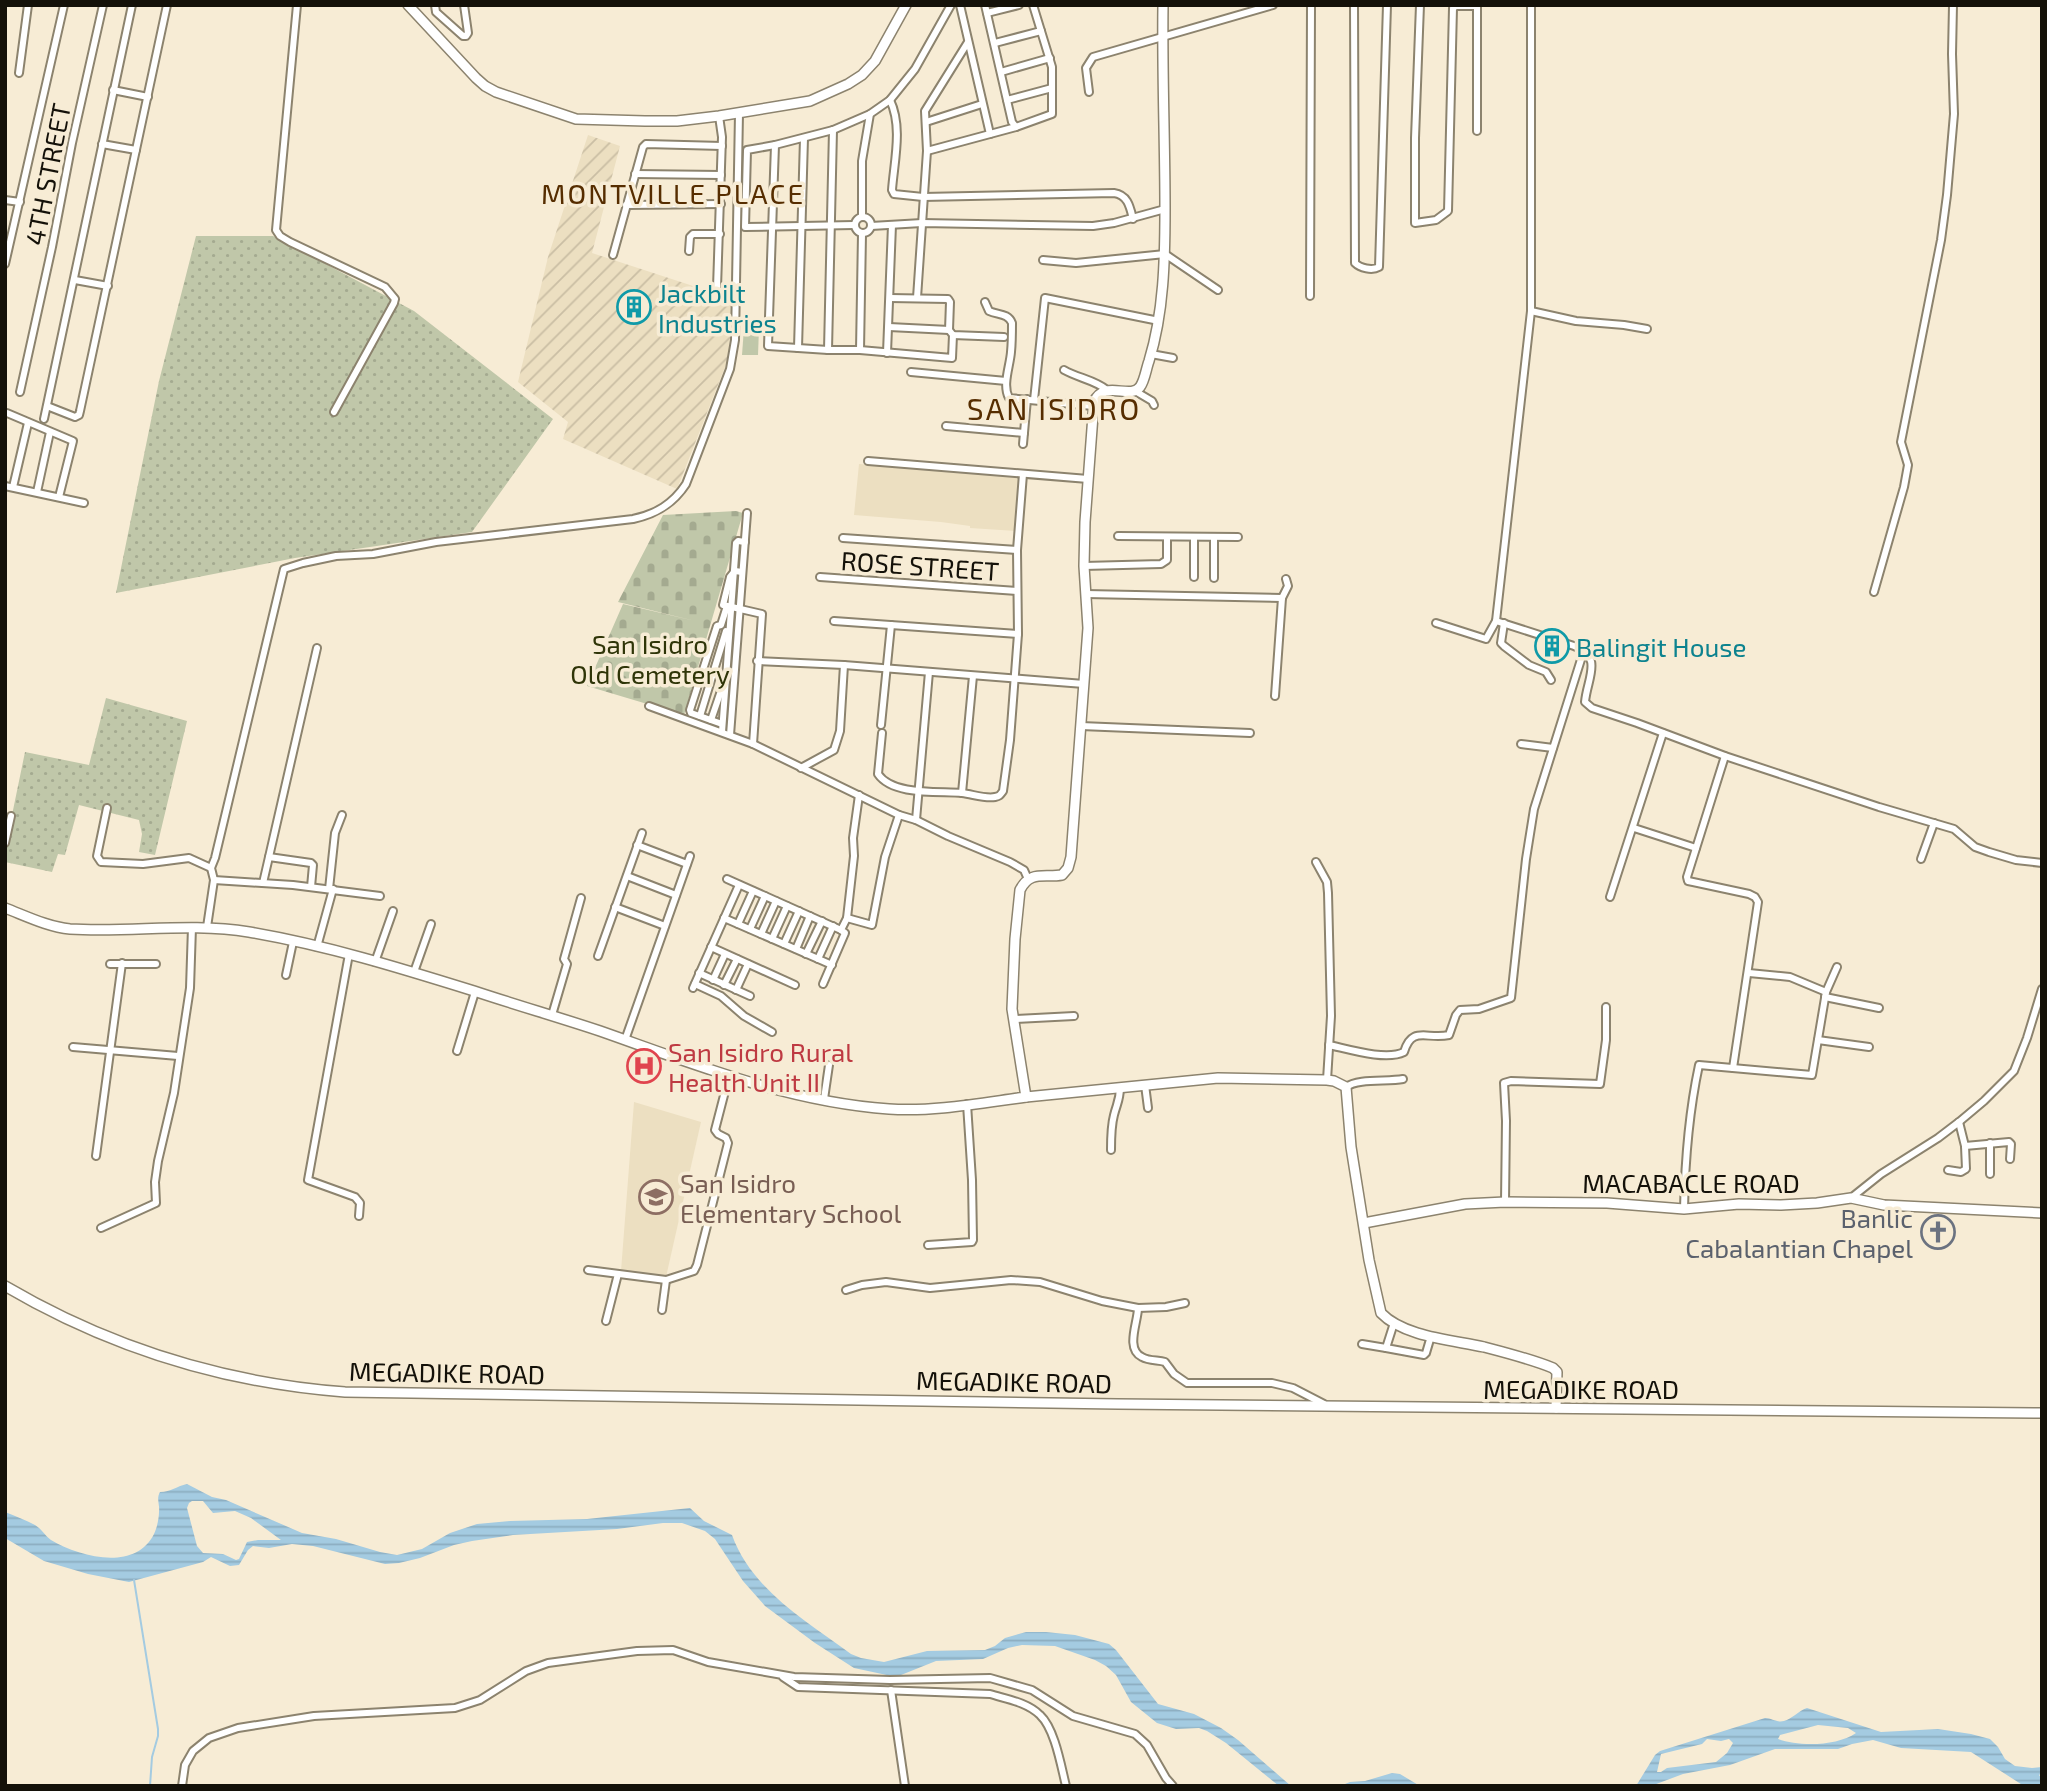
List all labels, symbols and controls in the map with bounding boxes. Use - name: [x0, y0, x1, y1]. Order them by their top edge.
- street label: 4TH STREET: [18, 100, 76, 248]
- district label: MONTVILLE PLACE: [541, 176, 805, 210]
- place label: Jackbilt Industries: [658, 277, 777, 338]
- building icon: Jackbilt Industries: [615, 288, 653, 326]
- district label: SAN ISIDRO: [967, 390, 1141, 426]
- street label: ROSE STREET: [840, 544, 1000, 586]
- building icon: Balingit House: [1533, 627, 1571, 665]
- park label: San Isidro Old Cemetery: [570, 628, 730, 689]
- place label: Balingit House: [1576, 631, 1746, 662]
- place label: San Isidro Rural Health Unit II: [668, 1036, 853, 1097]
- hospital icon: San Isidro Rural Health Unit II: [625, 1047, 663, 1085]
- place label: San Isidro Elementary School: [680, 1167, 902, 1228]
- street label: MACABACLE ROAD: [1582, 1167, 1800, 1198]
- school or university icon: San Isidro Elementary School: [637, 1178, 675, 1216]
- place label: Banlic Cabalantian Chapel: [1685, 1202, 1913, 1263]
- church icon: Banlic Cabalantian Chapel: [1919, 1213, 1957, 1251]
- street label: MEGADIKE ROAD: [349, 1355, 545, 1389]
- street label: MEGADIKE ROAD: [916, 1364, 1112, 1398]
- street label: MEGADIKE ROAD: [1483, 1373, 1679, 1404]

